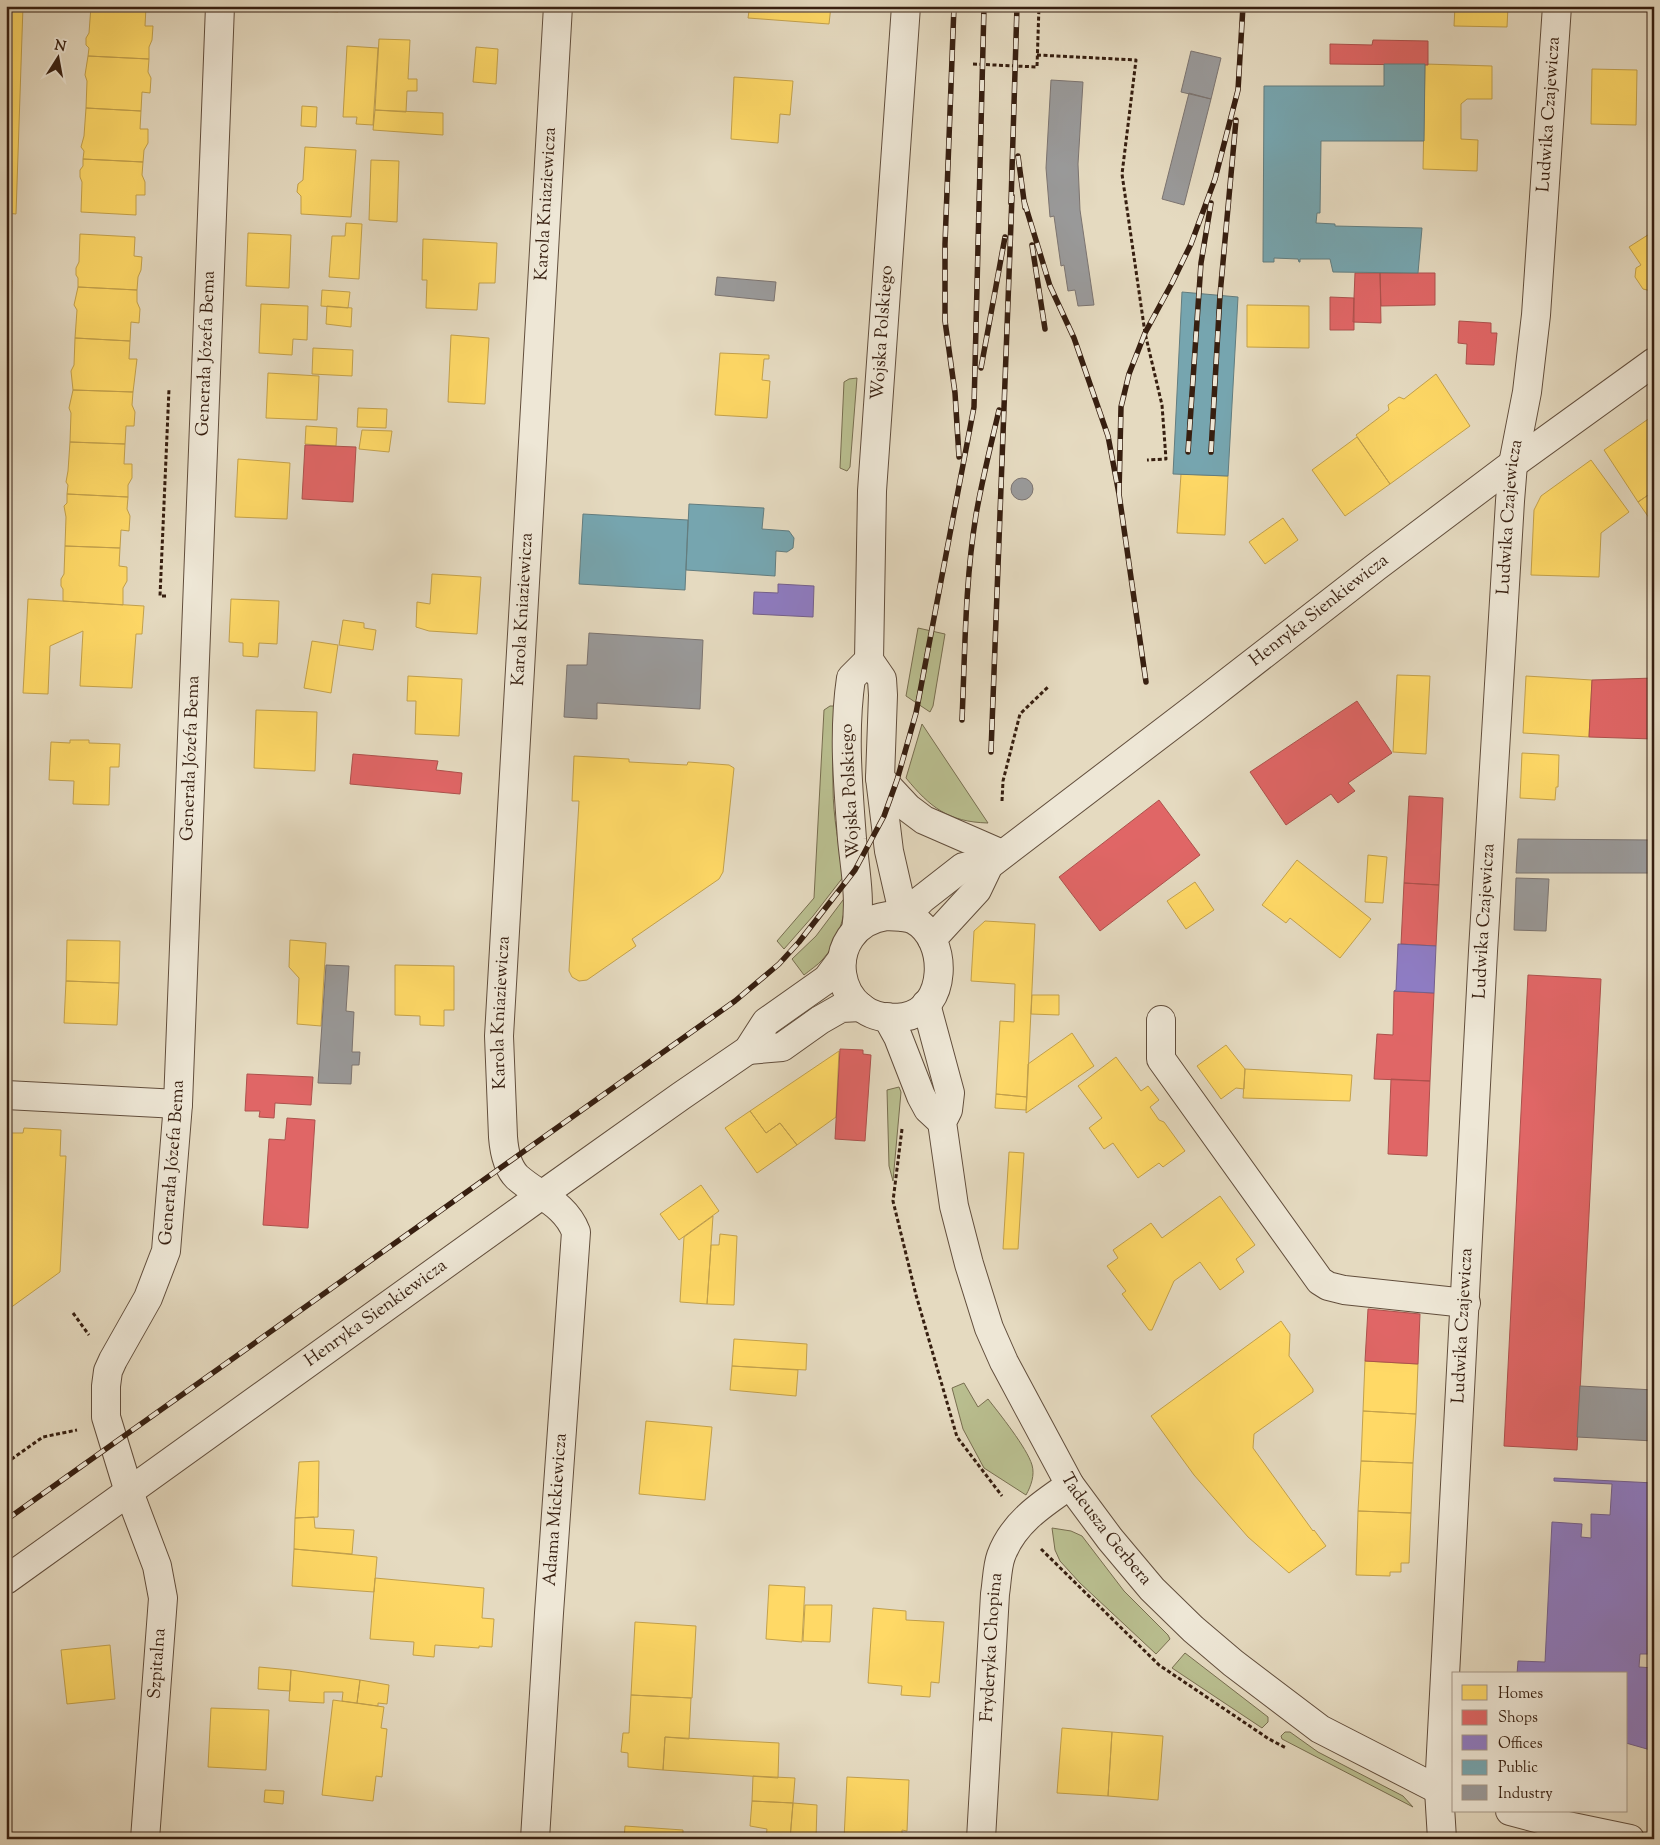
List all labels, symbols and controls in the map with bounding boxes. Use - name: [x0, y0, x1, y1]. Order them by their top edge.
- north arrow: [32, 32, 82, 82]
- text: N: [53, 36, 67, 58]
- street label: Ludwika Czajewicza: [1531, 36, 1568, 193]
- street label: Karola Kniaziewicza: [529, 127, 564, 281]
- street label: Wojska Polskiego: [865, 264, 901, 401]
- street label: Generała Józefa Bema: [191, 270, 223, 437]
- street label: Ludwika Czajewicza: [1491, 437, 1530, 596]
- street label: Karola Kniaziewicza: [506, 532, 541, 687]
- street label: Henryka Sienkiewicza: [1244, 549, 1395, 674]
- street label: Generała Józefa Bema: [175, 675, 207, 842]
- street label: Wojska Polskiego: [834, 723, 868, 859]
- street label: Ludwika Czajewicza: [1467, 843, 1502, 1000]
- street label: Karola Kniaziewicza: [486, 935, 518, 1090]
- street label: Generała Józefa Bema: [153, 1080, 192, 1247]
- street label: Ludwika Czajewicza: [1446, 1247, 1480, 1404]
- street label: Henryka Sienkiewicza: [300, 1254, 453, 1374]
- street label: Adama Mickiewicza: [538, 1432, 575, 1587]
- street label: Tadeusza Gerbera: [1053, 1468, 1157, 1592]
- street label: Fryderyka Chopina: [975, 1571, 1010, 1723]
- street label: Szpitalna: [142, 1627, 174, 1700]
- legend: [1452, 1672, 1628, 1812]
- text: Homes: [1498, 1684, 1543, 1705]
- text: Shops: [1498, 1708, 1538, 1729]
- text: Offices: [1498, 1734, 1543, 1755]
- text: Public: [1498, 1758, 1538, 1779]
- text: Industry: [1498, 1784, 1553, 1805]

